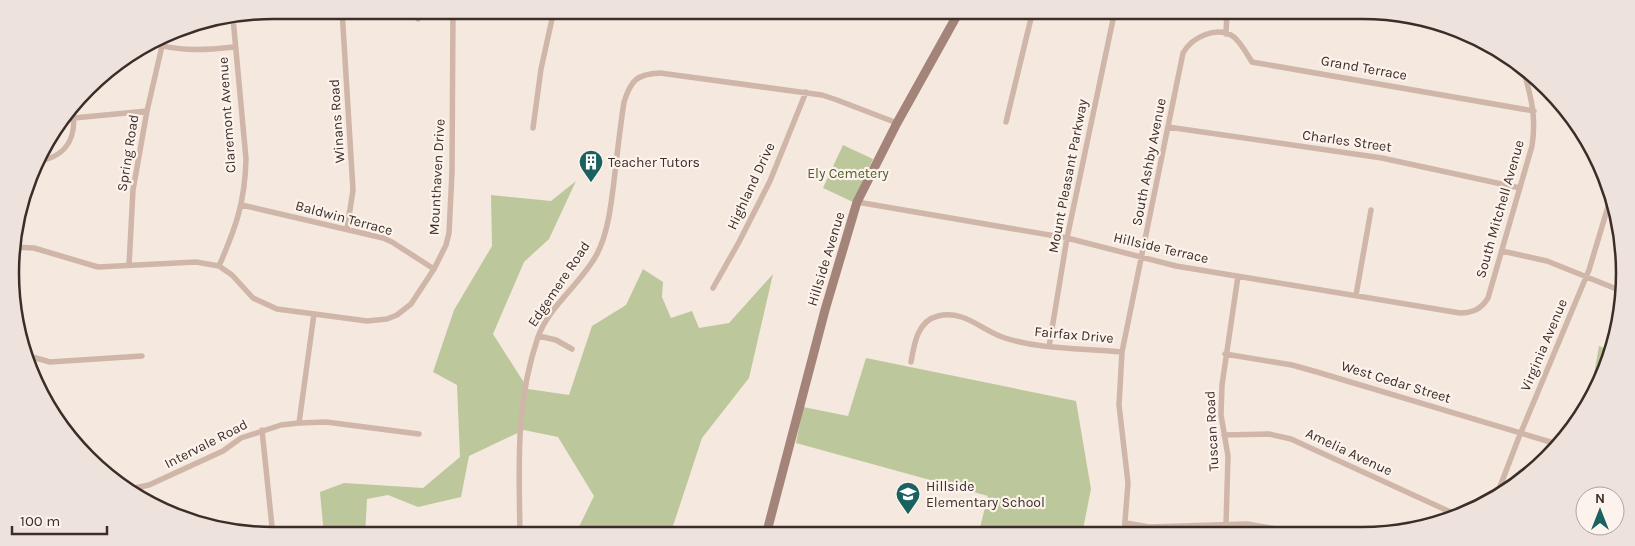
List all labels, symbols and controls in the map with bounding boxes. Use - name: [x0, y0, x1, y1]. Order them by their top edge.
- street label: Grand Terrace: [1320, 52, 1408, 84]
- street label: Claremont Avenue: [214, 56, 240, 174]
- street label: Winans Road: [326, 78, 348, 164]
- street label: Mount Pleasant Parkway: [1045, 97, 1091, 254]
- street label: South Ashby Avenue: [1128, 97, 1170, 227]
- street label: Spring Road: [114, 113, 142, 193]
- street label: Mounthaven Drive: [425, 118, 449, 236]
- street label: Charles Street: [1301, 126, 1393, 156]
- street label: South Mitchell Avenue: [1472, 138, 1528, 280]
- street label: Highland Drive: [723, 140, 779, 232]
- building icon: Teacher Tutors: [578, 149, 604, 183]
- place label: Teacher Tutors: [608, 154, 700, 171]
- park label: Ely Cemetery: [807, 165, 889, 182]
- street label: Baldwin Terrace: [293, 197, 395, 239]
- street label: Hillside Avenue: [804, 210, 848, 308]
- street label: Hillside Terrace: [1112, 229, 1210, 267]
- street label: Edgemere Road: [524, 238, 594, 330]
- street label: Virginia Avenue: [1517, 296, 1571, 394]
- street label: Fairfax Drive: [1034, 323, 1114, 347]
- street label: West Cedar Street: [1339, 357, 1453, 407]
- street label: Tuscan Road: [1201, 390, 1223, 472]
- street label: Intervale Road: [161, 416, 251, 472]
- street label: Amelia Avenue: [1303, 425, 1395, 479]
- place label: Hillside Elementary School: [926, 478, 1045, 511]
- school or university icon: Hillside Elementary School: [895, 481, 921, 515]
- north arrow: [1575, 486, 1625, 536]
- text: N: [1595, 490, 1605, 507]
- scale bar: [12, 504, 108, 536]
- text: 100 m: [20, 512, 60, 530]

